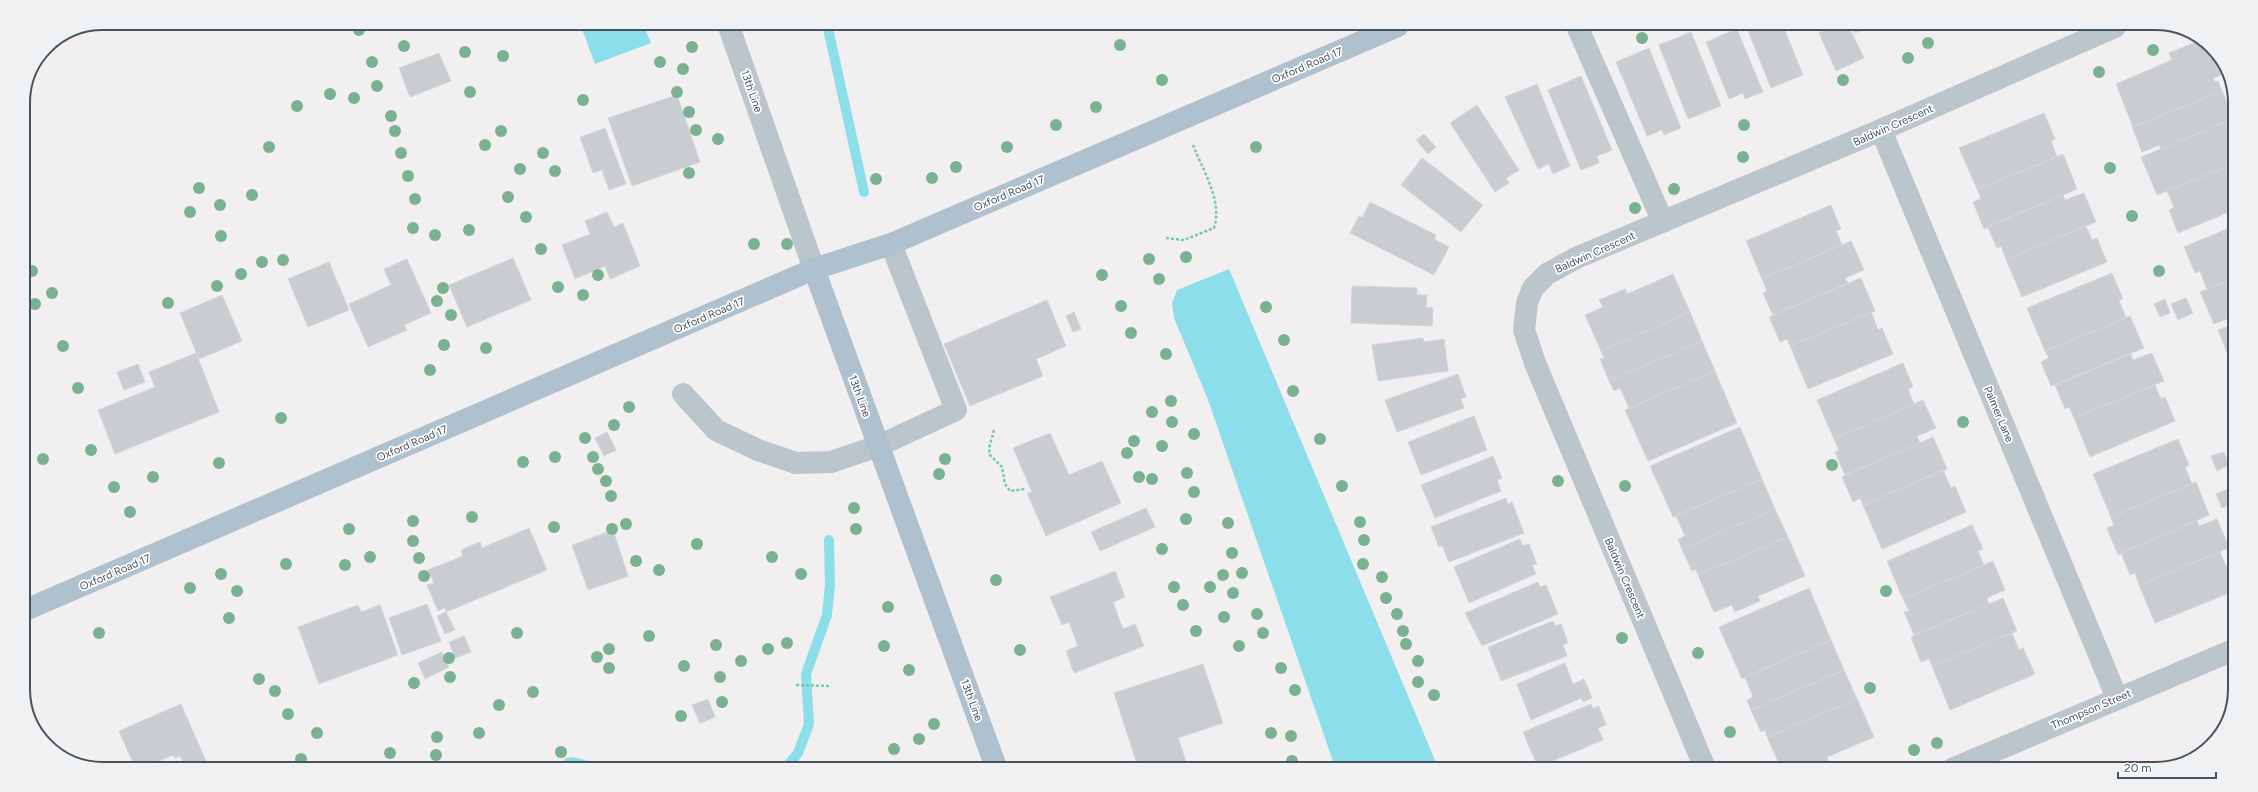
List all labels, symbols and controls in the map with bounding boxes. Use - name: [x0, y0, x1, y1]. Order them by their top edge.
- street label: Oxford Road 17: [1270, 45, 1345, 86]
- street label: 13th Line: [738, 68, 765, 114]
- street label: Baldwin Crescent: [1851, 102, 1935, 149]
- street label: Oxford Road 17: [972, 173, 1047, 214]
- street label: Baldwin Crescent: [1553, 229, 1637, 276]
- street label: Oxford Road 17: [672, 295, 747, 336]
- street label: 13th Line: [846, 373, 873, 419]
- street label: Palmer Lane: [1981, 384, 2016, 444]
- street label: Oxford Road 17: [375, 423, 450, 464]
- street label: Baldwin Crescent: [1602, 536, 1647, 620]
- street label: Oxford Road 17: [78, 552, 153, 593]
- street label: 13th Line: [958, 677, 985, 723]
- street label: Thompson Street: [2049, 687, 2133, 732]
- scale bar: [2118, 754, 2216, 780]
- text: 20 m: [2124, 761, 2152, 775]

